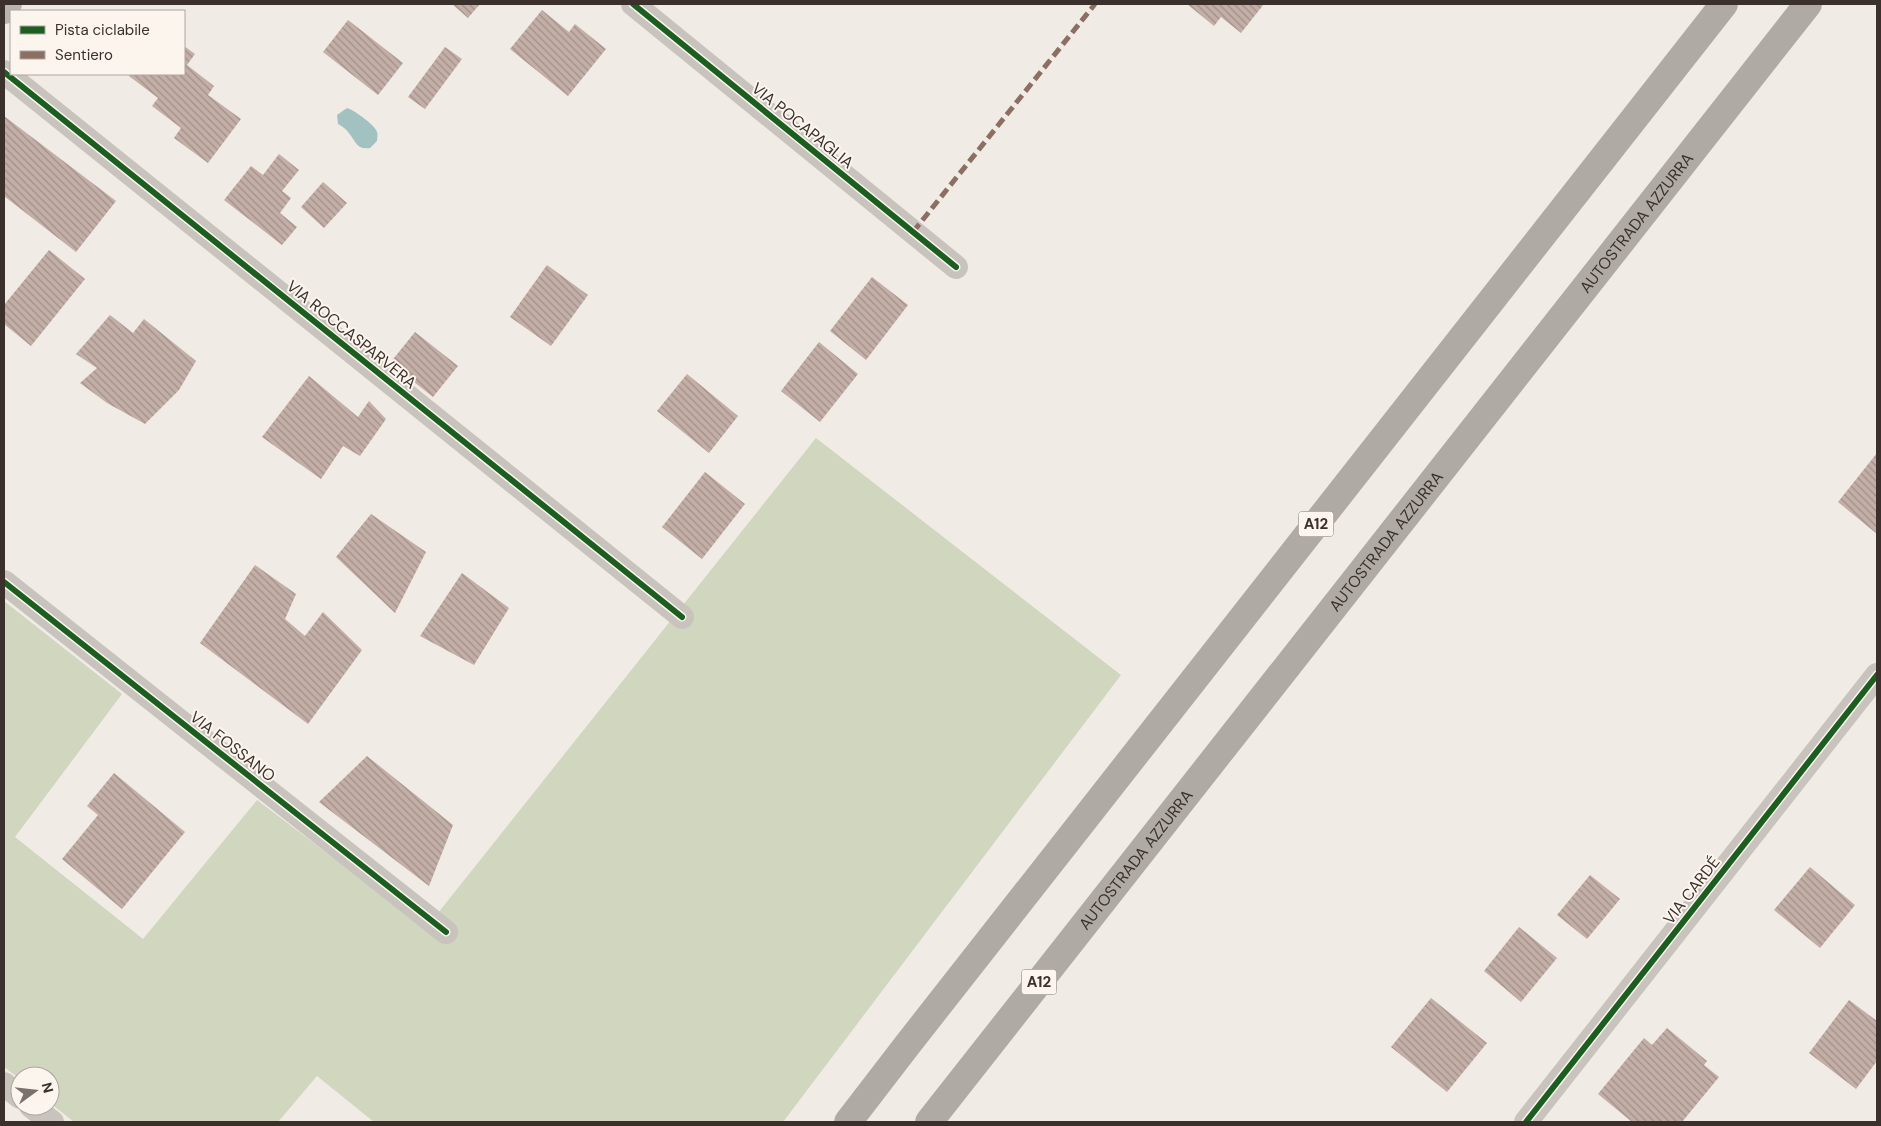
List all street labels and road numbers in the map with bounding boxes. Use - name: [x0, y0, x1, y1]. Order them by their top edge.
- street label: VIA POCAPAGLIA: [747, 78, 858, 173]
- street label: AUTOSTRADA AZZURRA: [1575, 148, 1698, 297]
- street label: VIA ROCCASPARVERA: [282, 276, 421, 394]
- street label: AUTOSTRADA AZZURRA: [1325, 467, 1448, 616]
- road number: A12: [1298, 512, 1334, 536]
- street label: VIA FOSSANO: [186, 706, 280, 786]
- street label: AUTOSTRADA AZZURRA: [1074, 785, 1198, 934]
- street label: VIA CARDÉ: [1658, 852, 1725, 929]
- road number: A12: [1022, 970, 1056, 994]

